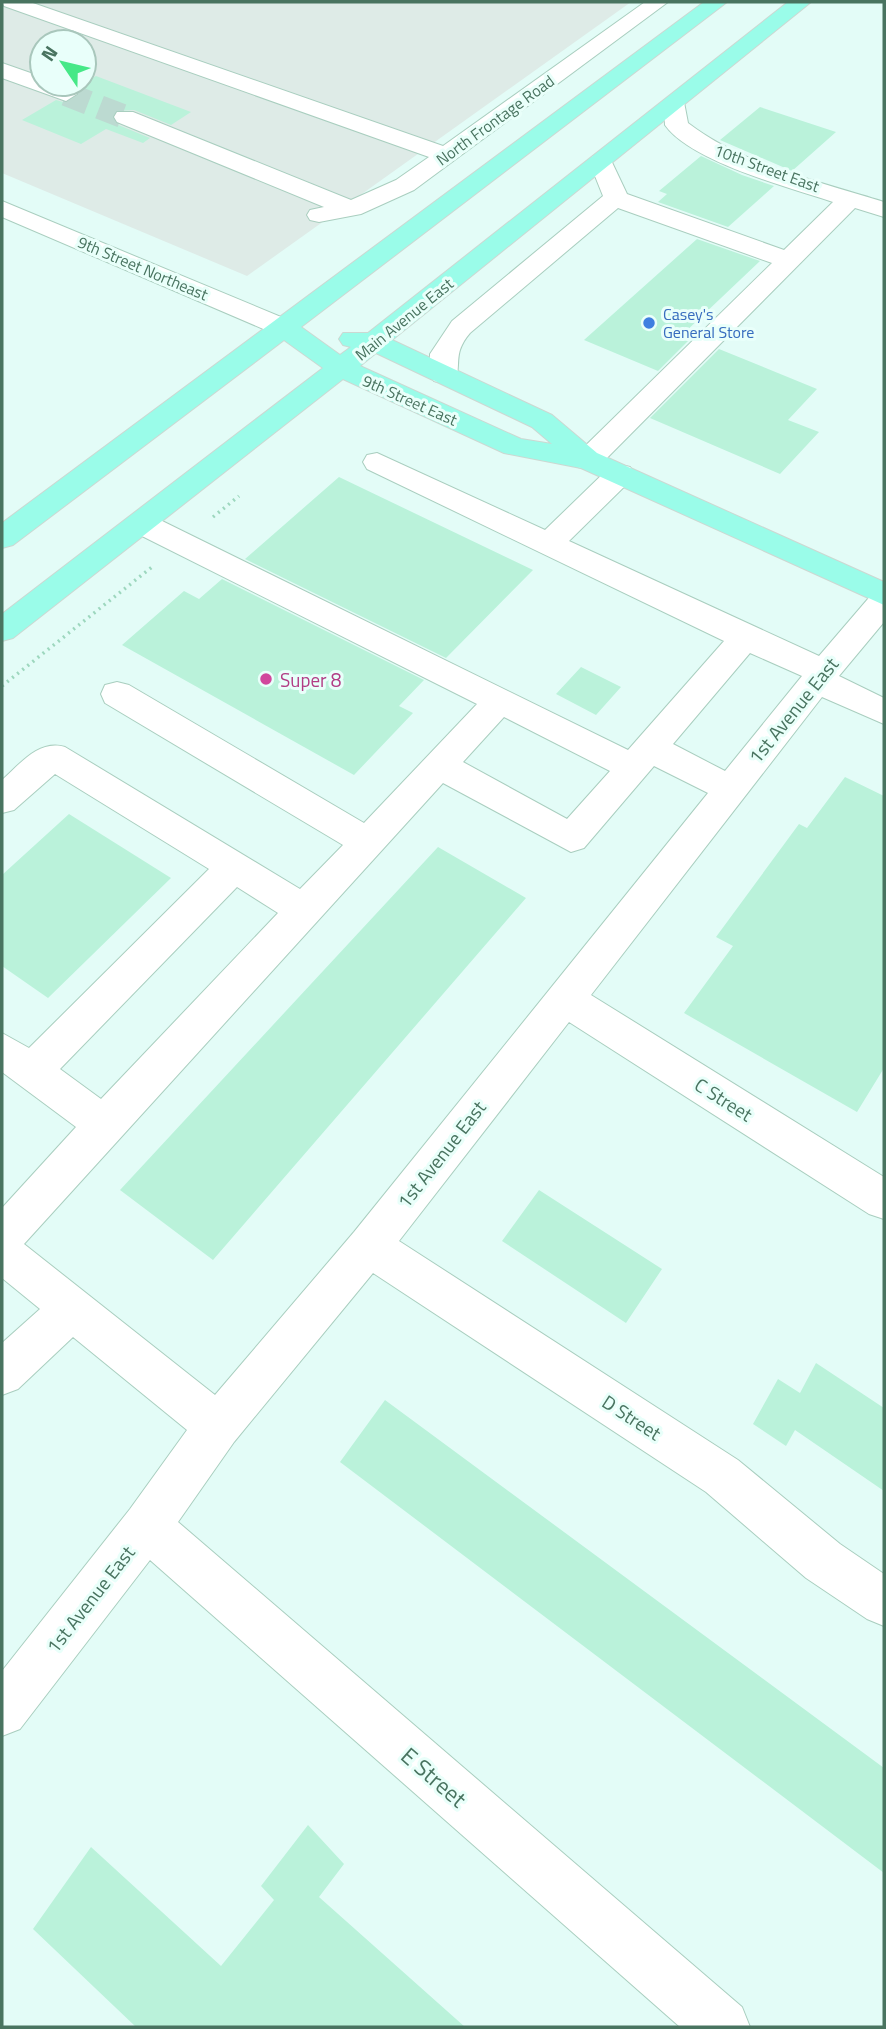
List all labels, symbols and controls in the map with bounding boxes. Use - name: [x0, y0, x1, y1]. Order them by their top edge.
- north arrow: [28, 28, 98, 98]
- text: N: [33, 39, 64, 67]
- street label: North Frontage Road: [431, 69, 559, 171]
- street label: 10th Street East: [711, 138, 823, 198]
- street label: 9th Street Northeast: [74, 230, 212, 306]
- street label: Main Avenue East: [350, 271, 459, 366]
- place label: Casey's General Store: [663, 302, 754, 344]
- marker: Casey's General Store: [641, 315, 657, 331]
- street label: 9th Street East: [359, 368, 462, 432]
- street label: 1st Avenue East: [741, 650, 845, 769]
- place label: Super 8: [280, 665, 342, 694]
- marker: Super 8: [258, 671, 274, 687]
- street label: C Street: [689, 1070, 759, 1128]
- street label: 1st Avenue East: [390, 1094, 492, 1214]
- street label: D Street: [597, 1387, 668, 1447]
- street label: 1st Avenue East: [39, 1539, 141, 1659]
- street label: E Street: [393, 1739, 475, 1815]

